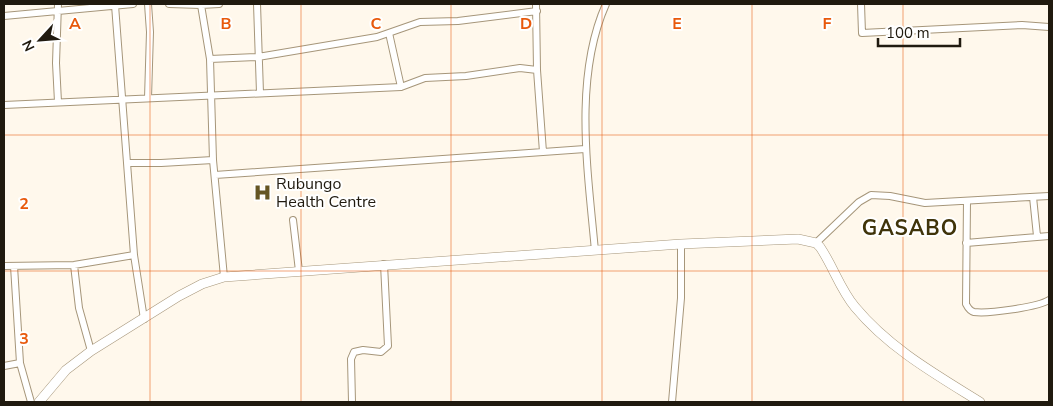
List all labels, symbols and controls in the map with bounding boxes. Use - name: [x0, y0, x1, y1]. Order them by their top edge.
- text: A: [69, 13, 81, 35]
- text: B: [220, 13, 232, 35]
- text: C: [371, 13, 382, 35]
- text: D: [520, 13, 532, 35]
- text: E: [672, 13, 682, 35]
- text: F: [823, 13, 832, 35]
- north arrow: [15, 15, 65, 65]
- scale bar: [878, 15, 960, 47]
- text: 100 m: [886, 23, 930, 43]
- text: N: [18, 37, 40, 54]
- place label: Rubungo Health Centre: [276, 173, 376, 213]
- hospital icon: Rubungo Health Centre: [252, 183, 272, 203]
- text: 2: [19, 193, 29, 215]
- district label: GASABO: [862, 214, 958, 242]
- text: 3: [19, 328, 29, 350]

